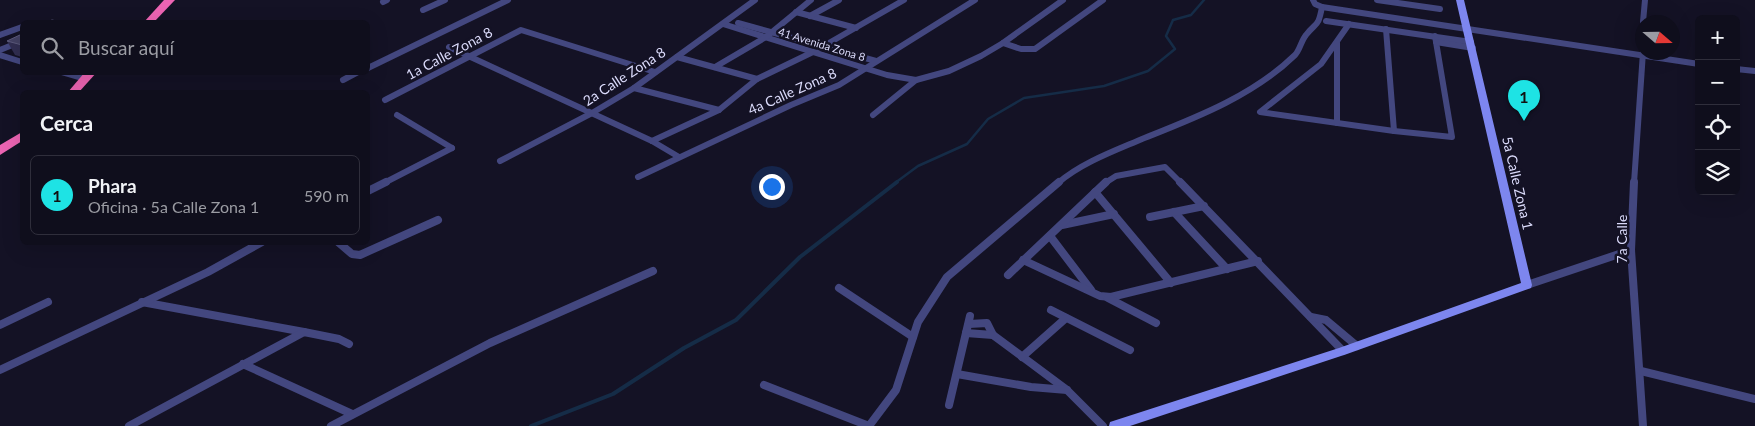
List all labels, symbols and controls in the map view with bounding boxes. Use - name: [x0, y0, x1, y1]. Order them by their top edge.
- north arrow: [1635, 15, 1680, 60]
- map controls: [1695, 15, 1740, 195]
- button: +: [1695, 15, 1740, 60]
- search box: [20, 20, 370, 75]
- street label: 1a Calle Zona 8: [403, 23, 495, 83]
- street label: 41 Avenida Zona 8: [777, 25, 867, 63]
- icon: search: [38, 34, 66, 62]
- text: Buscar aquí: [78, 36, 174, 59]
- street label: 2a Calle Zona 8: [580, 43, 668, 109]
- button: −: [1695, 60, 1740, 105]
- street label: 4a Calle Zona 8: [745, 64, 839, 118]
- pin: 1: [1508, 80, 1540, 121]
- button: locate: [1695, 105, 1740, 150]
- text: Cerca: [40, 110, 93, 135]
- street label: 5a Calle Zona 1: [1499, 135, 1537, 231]
- button: layers: [1695, 150, 1740, 195]
- text: Phara: [88, 174, 137, 197]
- your location: [759, 174, 785, 200]
- text: 1: [52, 186, 62, 205]
- text: 590 m: [304, 186, 349, 205]
- text: Oficina · 5a Calle Zona 1: [88, 197, 259, 216]
- street label: 7a Calle: [1613, 215, 1630, 263]

